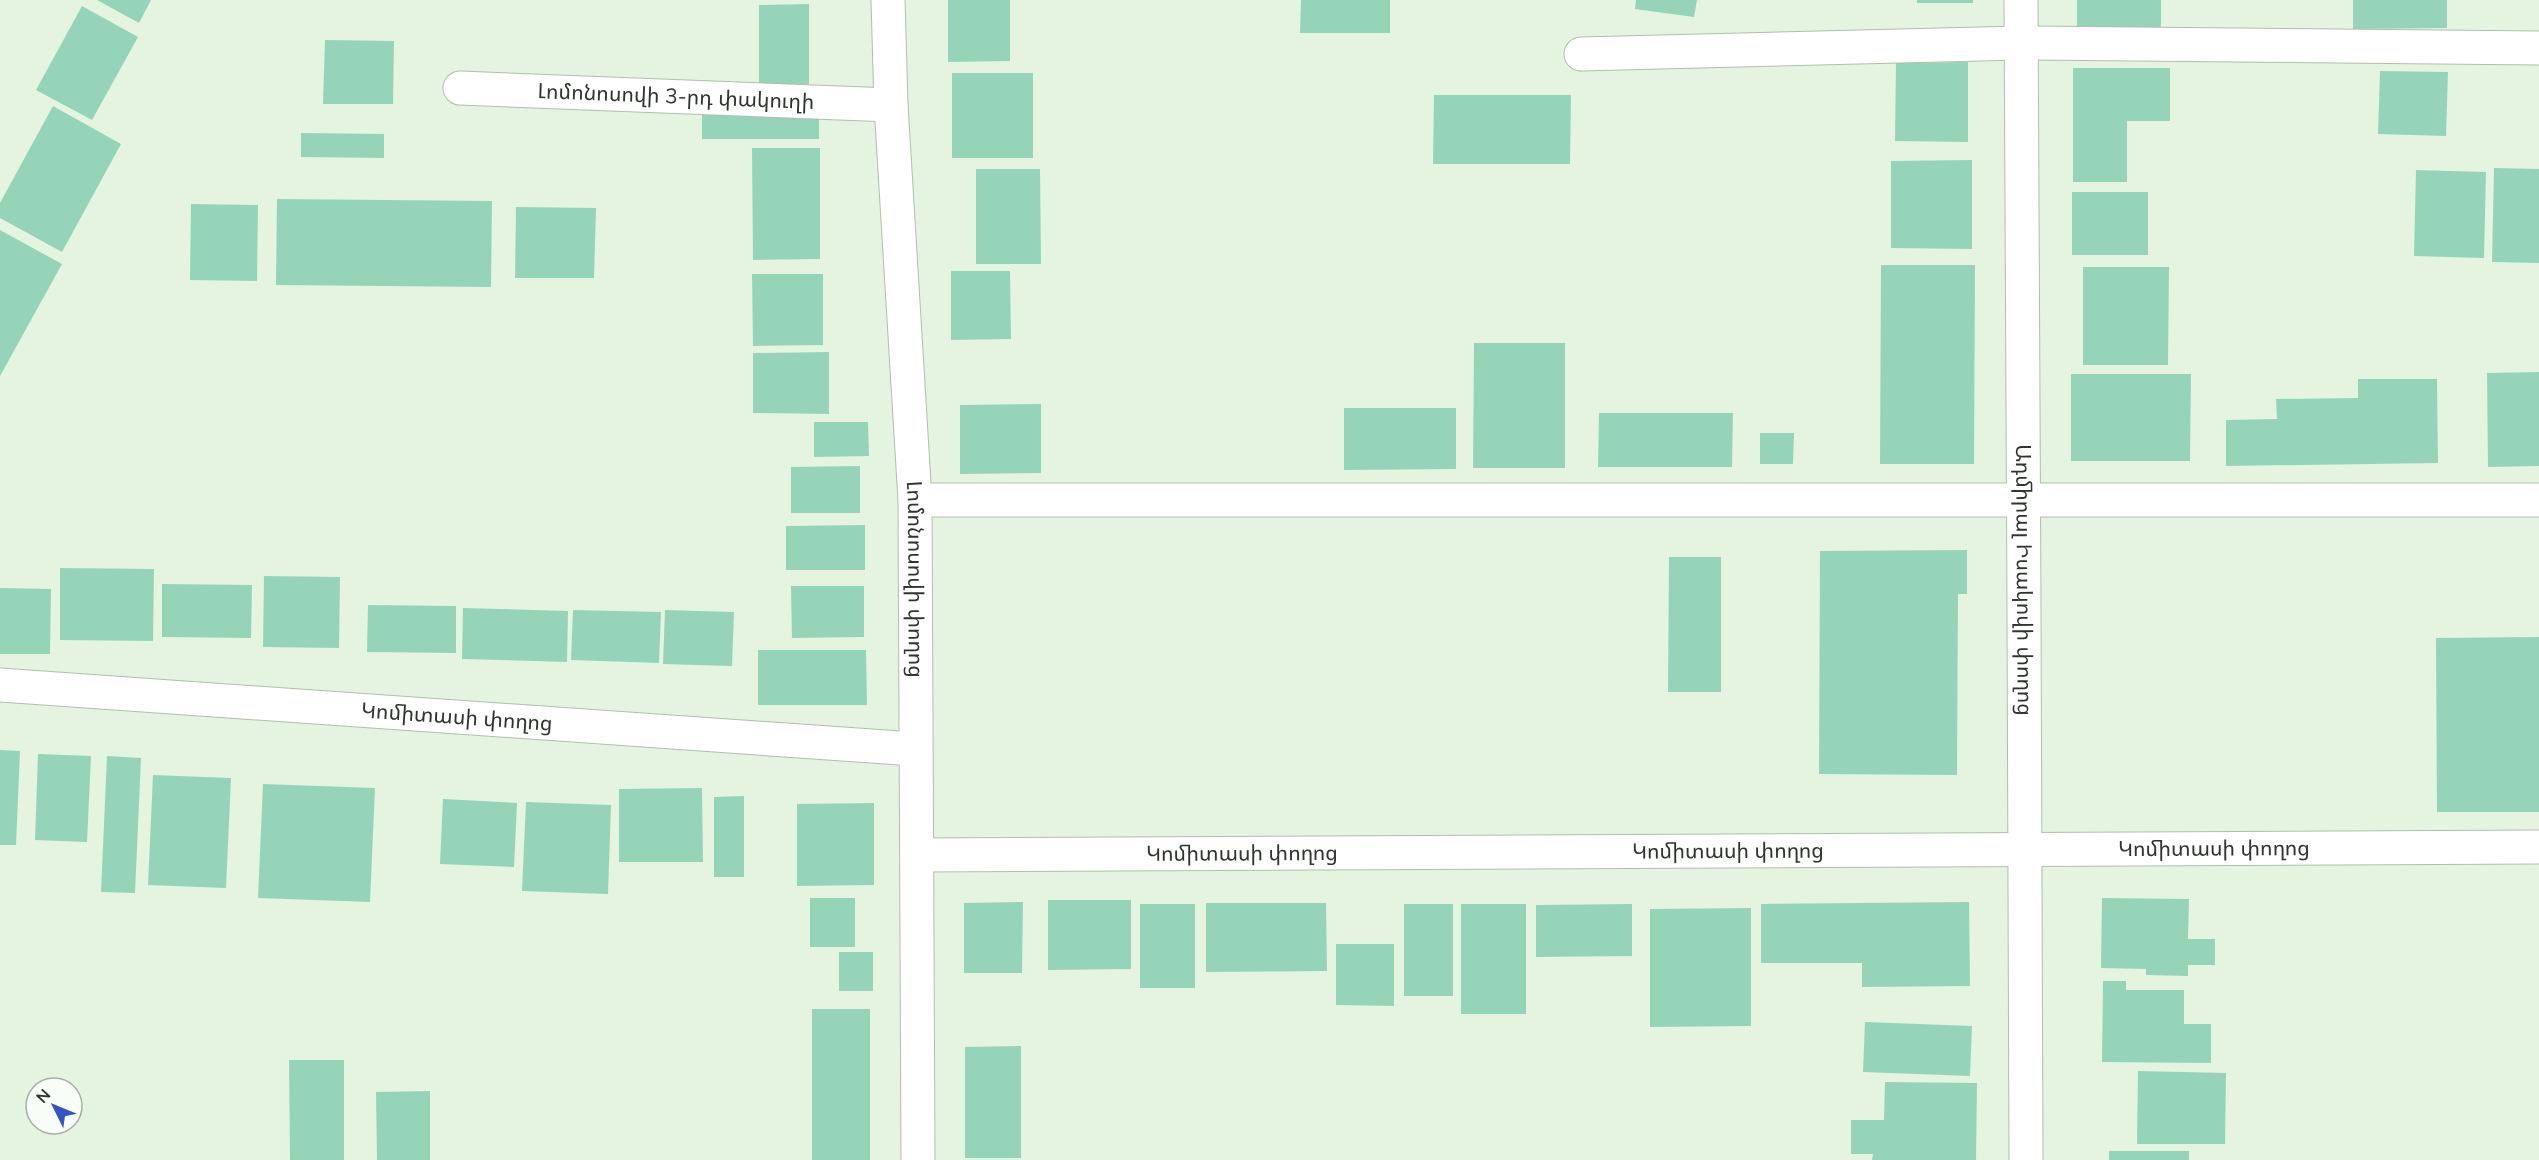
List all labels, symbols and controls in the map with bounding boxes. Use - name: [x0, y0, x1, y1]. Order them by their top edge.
- street label: Լոմոնոսովի 3-րդ փակուղի: [537, 77, 815, 114]
- street label: Ադմիրալ Իսակովի փողոց: [2011, 444, 2039, 716]
- street label: Լոմոնոսովի փողոց: [902, 480, 930, 678]
- street label: Կոմիտասի փողոց: [360, 696, 553, 736]
- street label: Կոմիտասի փողոց: [2118, 834, 2310, 861]
- street label: Կոմիտասի փողոց: [1632, 837, 1824, 863]
- street label: Կոմիտասի փողոց: [1146, 839, 1338, 866]
- north arrow: [24, 1076, 84, 1136]
- text: N: [32, 1085, 54, 1107]

